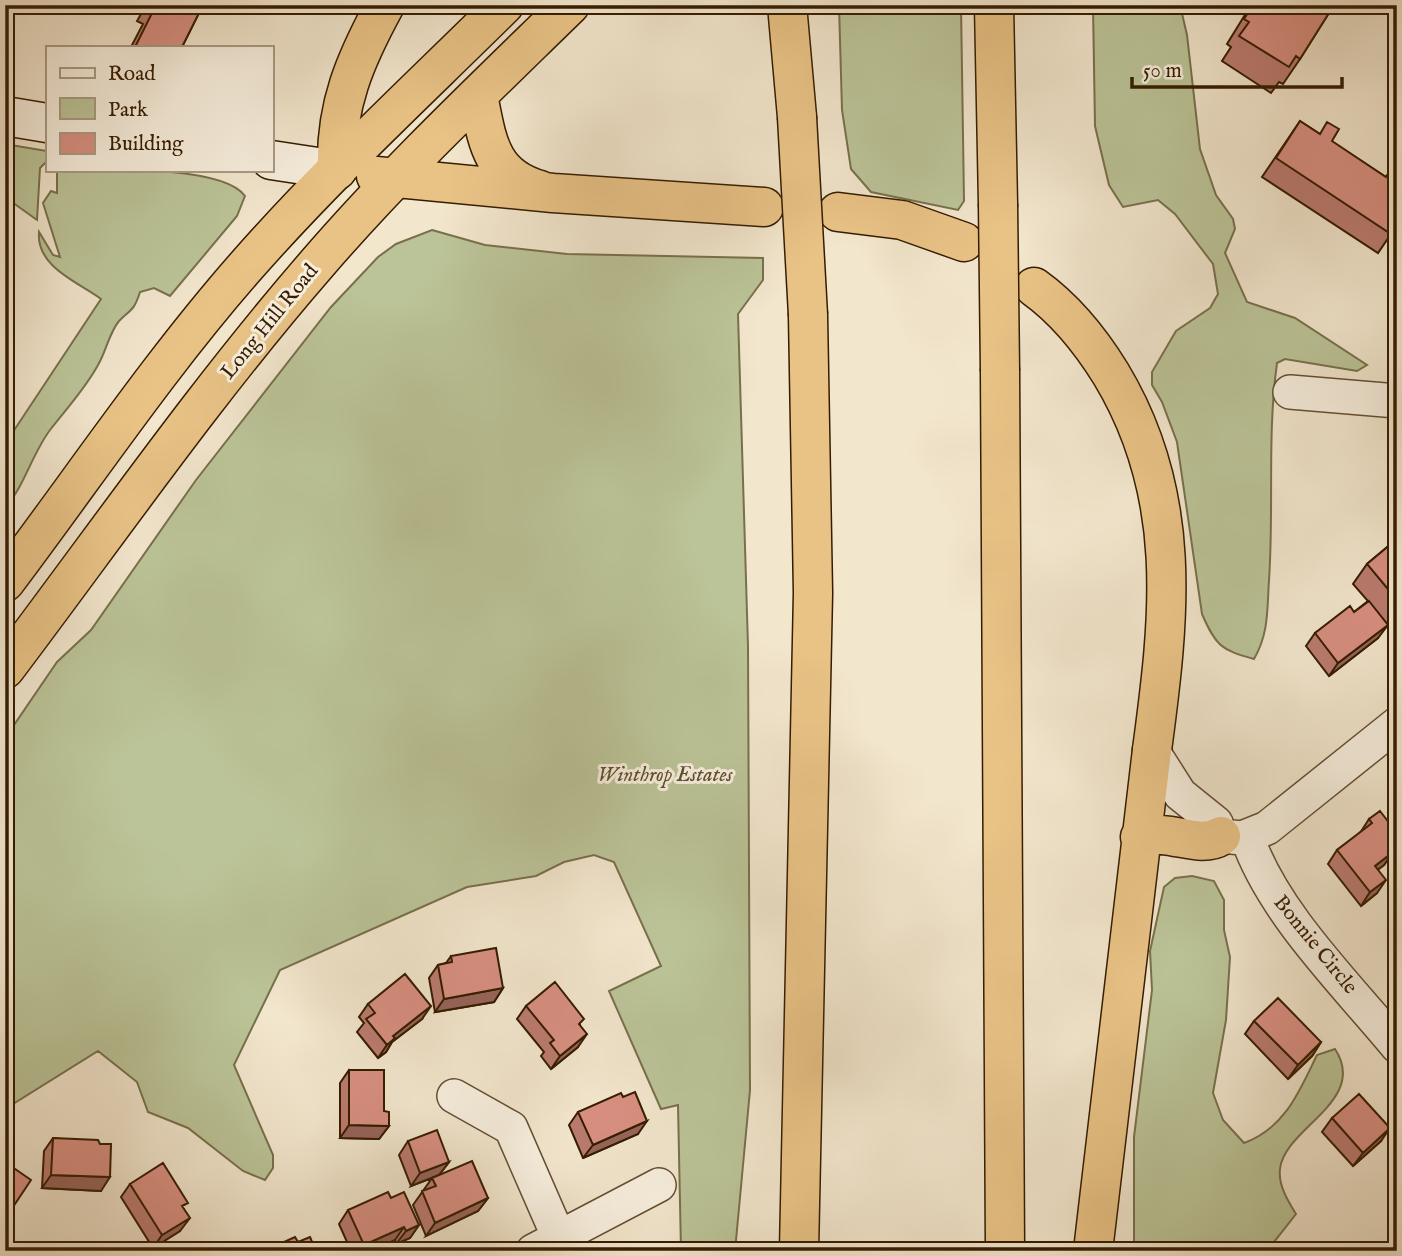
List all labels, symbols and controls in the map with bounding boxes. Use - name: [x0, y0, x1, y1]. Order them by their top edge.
- legend: [46, 46, 273, 172]
- scale bar: [1132, 46, 1342, 90]
- text: 50 m: [1143, 58, 1182, 85]
- text: Road: [108, 61, 156, 88]
- text: Park: [108, 97, 149, 124]
- text: Building: [108, 131, 184, 158]
- street label: Long Hill Road: [215, 258, 325, 385]
- park label: Winthrop Estates: [598, 762, 733, 789]
- street label: Bonnie Circle: [1267, 890, 1363, 1000]

